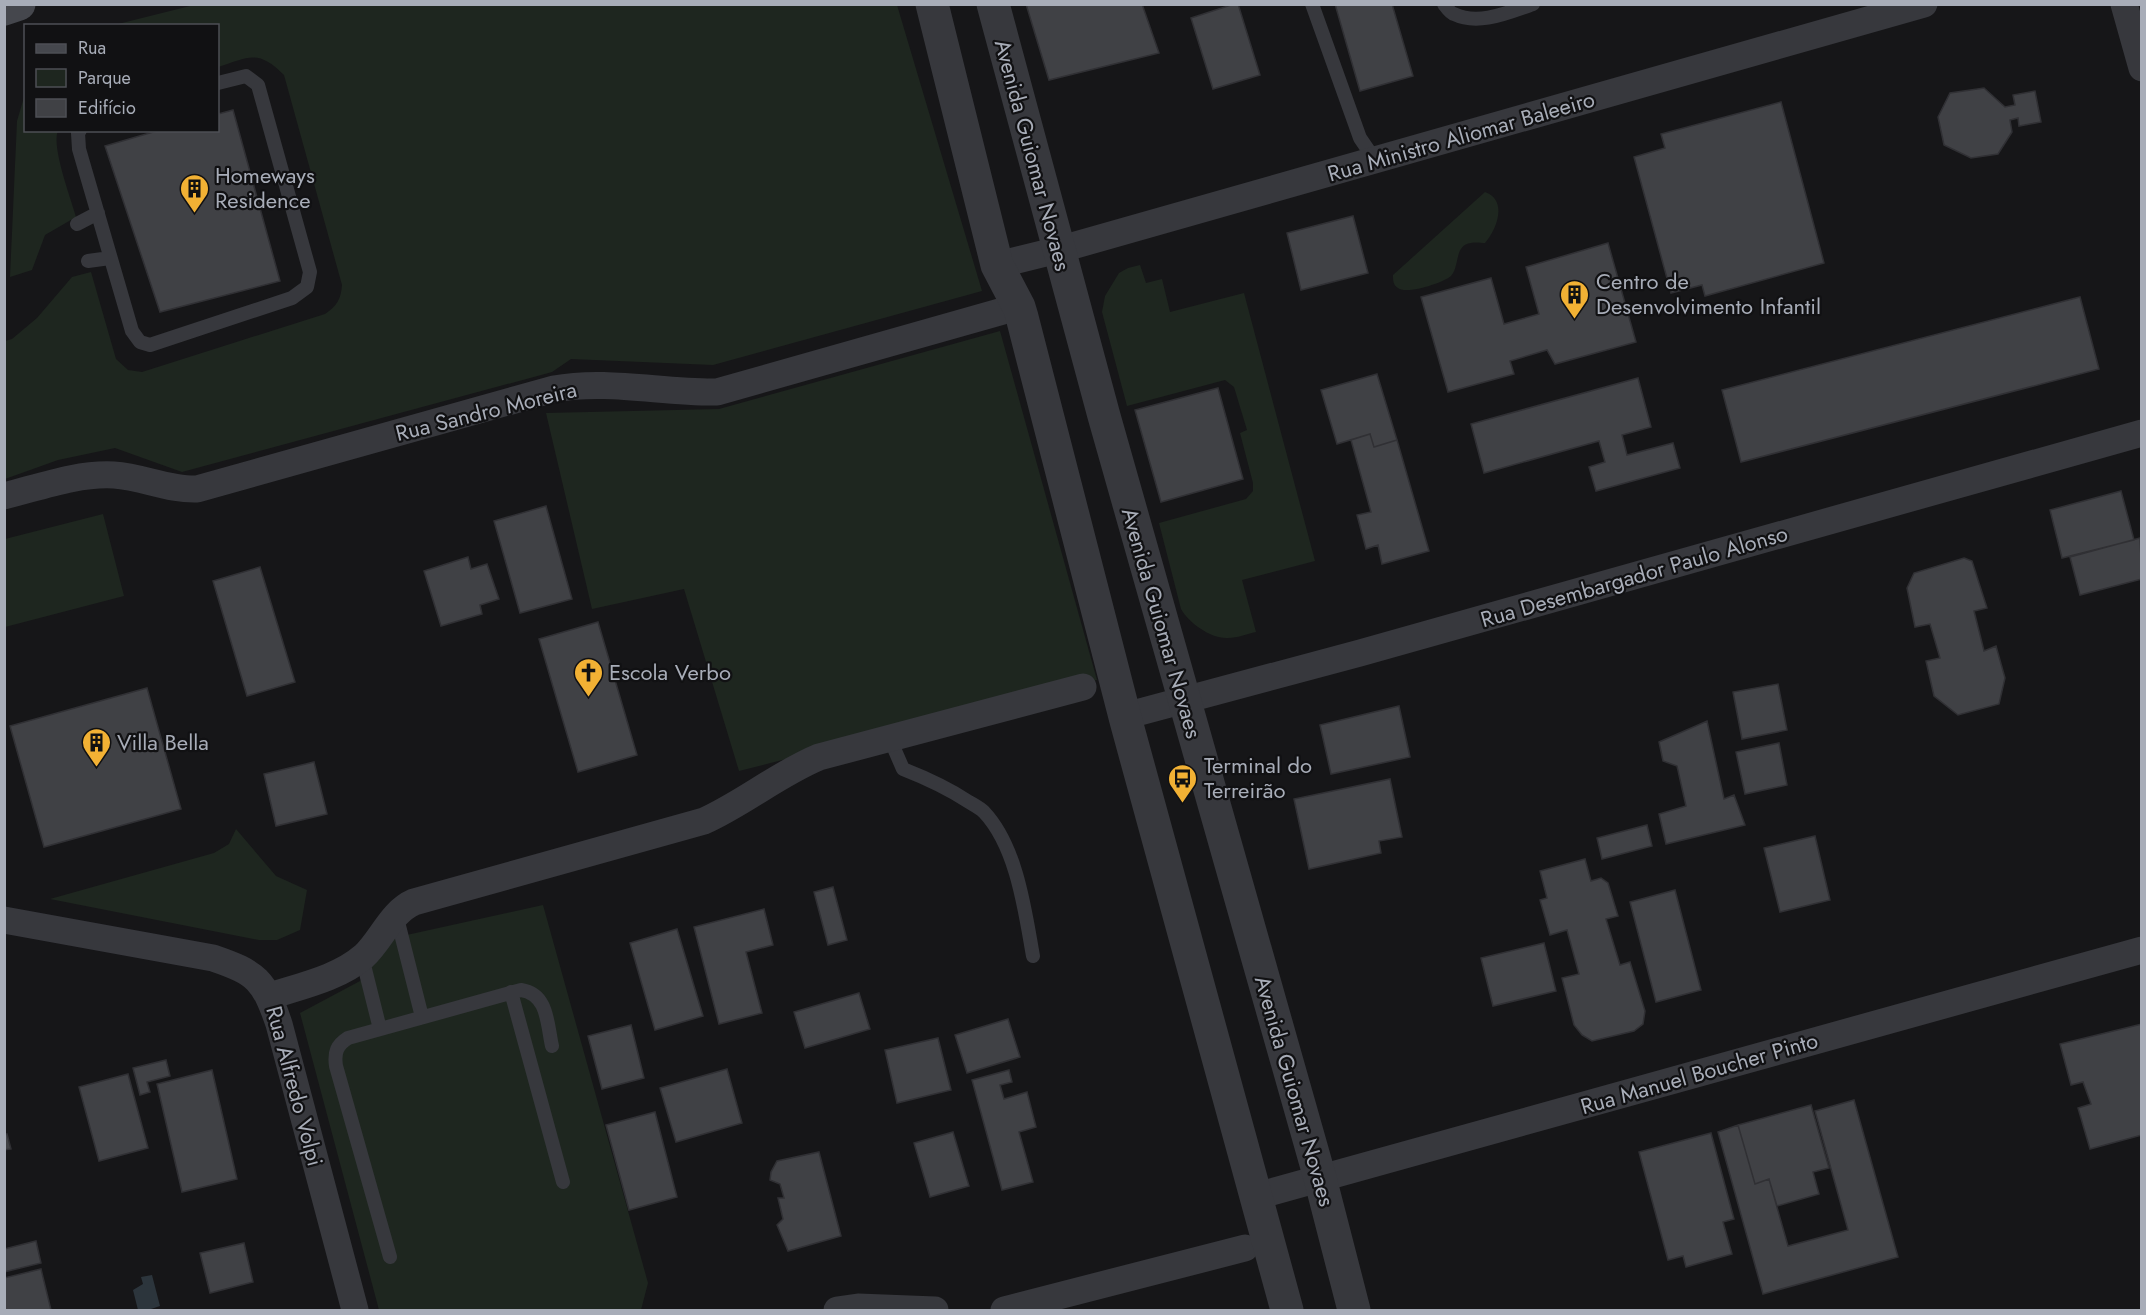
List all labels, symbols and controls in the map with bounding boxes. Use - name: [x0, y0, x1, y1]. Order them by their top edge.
- legend: [24, 24, 219, 132]
- text: Rua: [78, 35, 106, 61]
- street label: Avenida Guiomar Novaes: [987, 36, 1079, 274]
- text: Parque: [78, 65, 131, 91]
- street label: Rua Ministro Aliomar Baleeiro: [1324, 83, 1598, 189]
- text: Edifício: [78, 95, 136, 121]
- place label: Homeways Residence: [215, 159, 315, 216]
- building icon: Homeways Residence: [178, 172, 210, 214]
- place label: Centro de Desenvolvimento Infantil: [1596, 265, 1821, 322]
- building icon: Centro de Desenvolvimento Infantil: [1559, 278, 1591, 320]
- street label: Rua Sandro Moreira: [392, 373, 580, 449]
- street label: Avenida Guiomar Novaes: [1114, 504, 1210, 742]
- street label: Rua Desembargador Paulo Alonso: [1477, 517, 1791, 635]
- church icon: Escola Verbo: [572, 656, 604, 698]
- place label: Escola Verbo: [609, 656, 731, 688]
- building icon: Villa Bella: [80, 726, 112, 768]
- place label: Villa Bella: [117, 726, 209, 758]
- place label: Terminal do Terreirão: [1204, 749, 1312, 806]
- bus stop icon: Terminal do Terreirão: [1167, 762, 1199, 804]
- street label: Avenida Guiomar Novaes: [1247, 972, 1343, 1210]
- street label: Rua Alfredo Volpi: [258, 1002, 332, 1170]
- street label: Rua Manuel Boucher Pinto: [1577, 1024, 1821, 1122]

